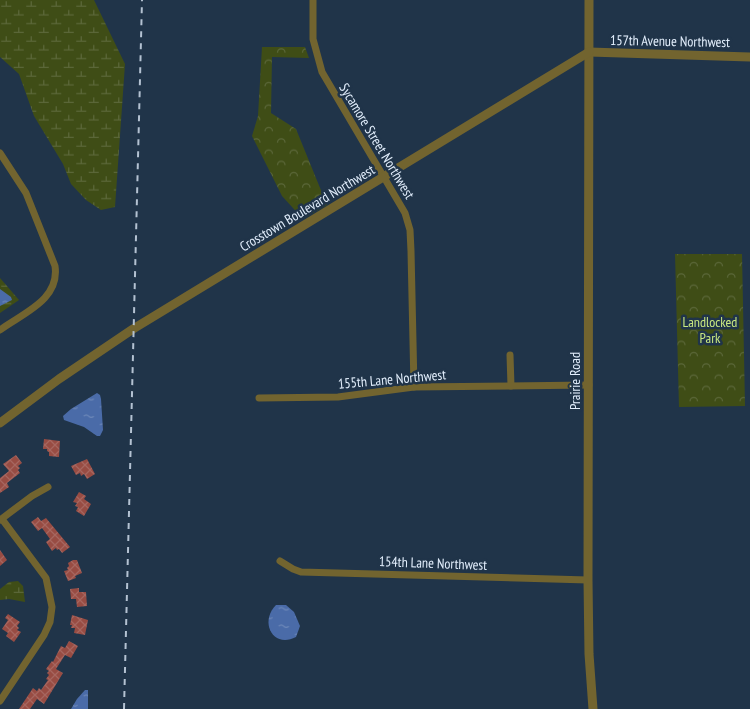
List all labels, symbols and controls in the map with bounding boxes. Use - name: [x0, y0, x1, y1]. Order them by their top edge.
- street label: 157th Avenue Northwest: [610, 31, 730, 51]
- street label: Sycamore Street Northwest: [335, 80, 419, 202]
- street label: Crosstown Boulevard Northwest: [236, 160, 378, 255]
- park label: Landlocked Park: [683, 313, 737, 347]
- street label: Prairie Road: [566, 352, 584, 410]
- street label: 155th Lane Northwest: [337, 365, 447, 393]
- street label: 154th Lane Northwest: [379, 552, 488, 574]

